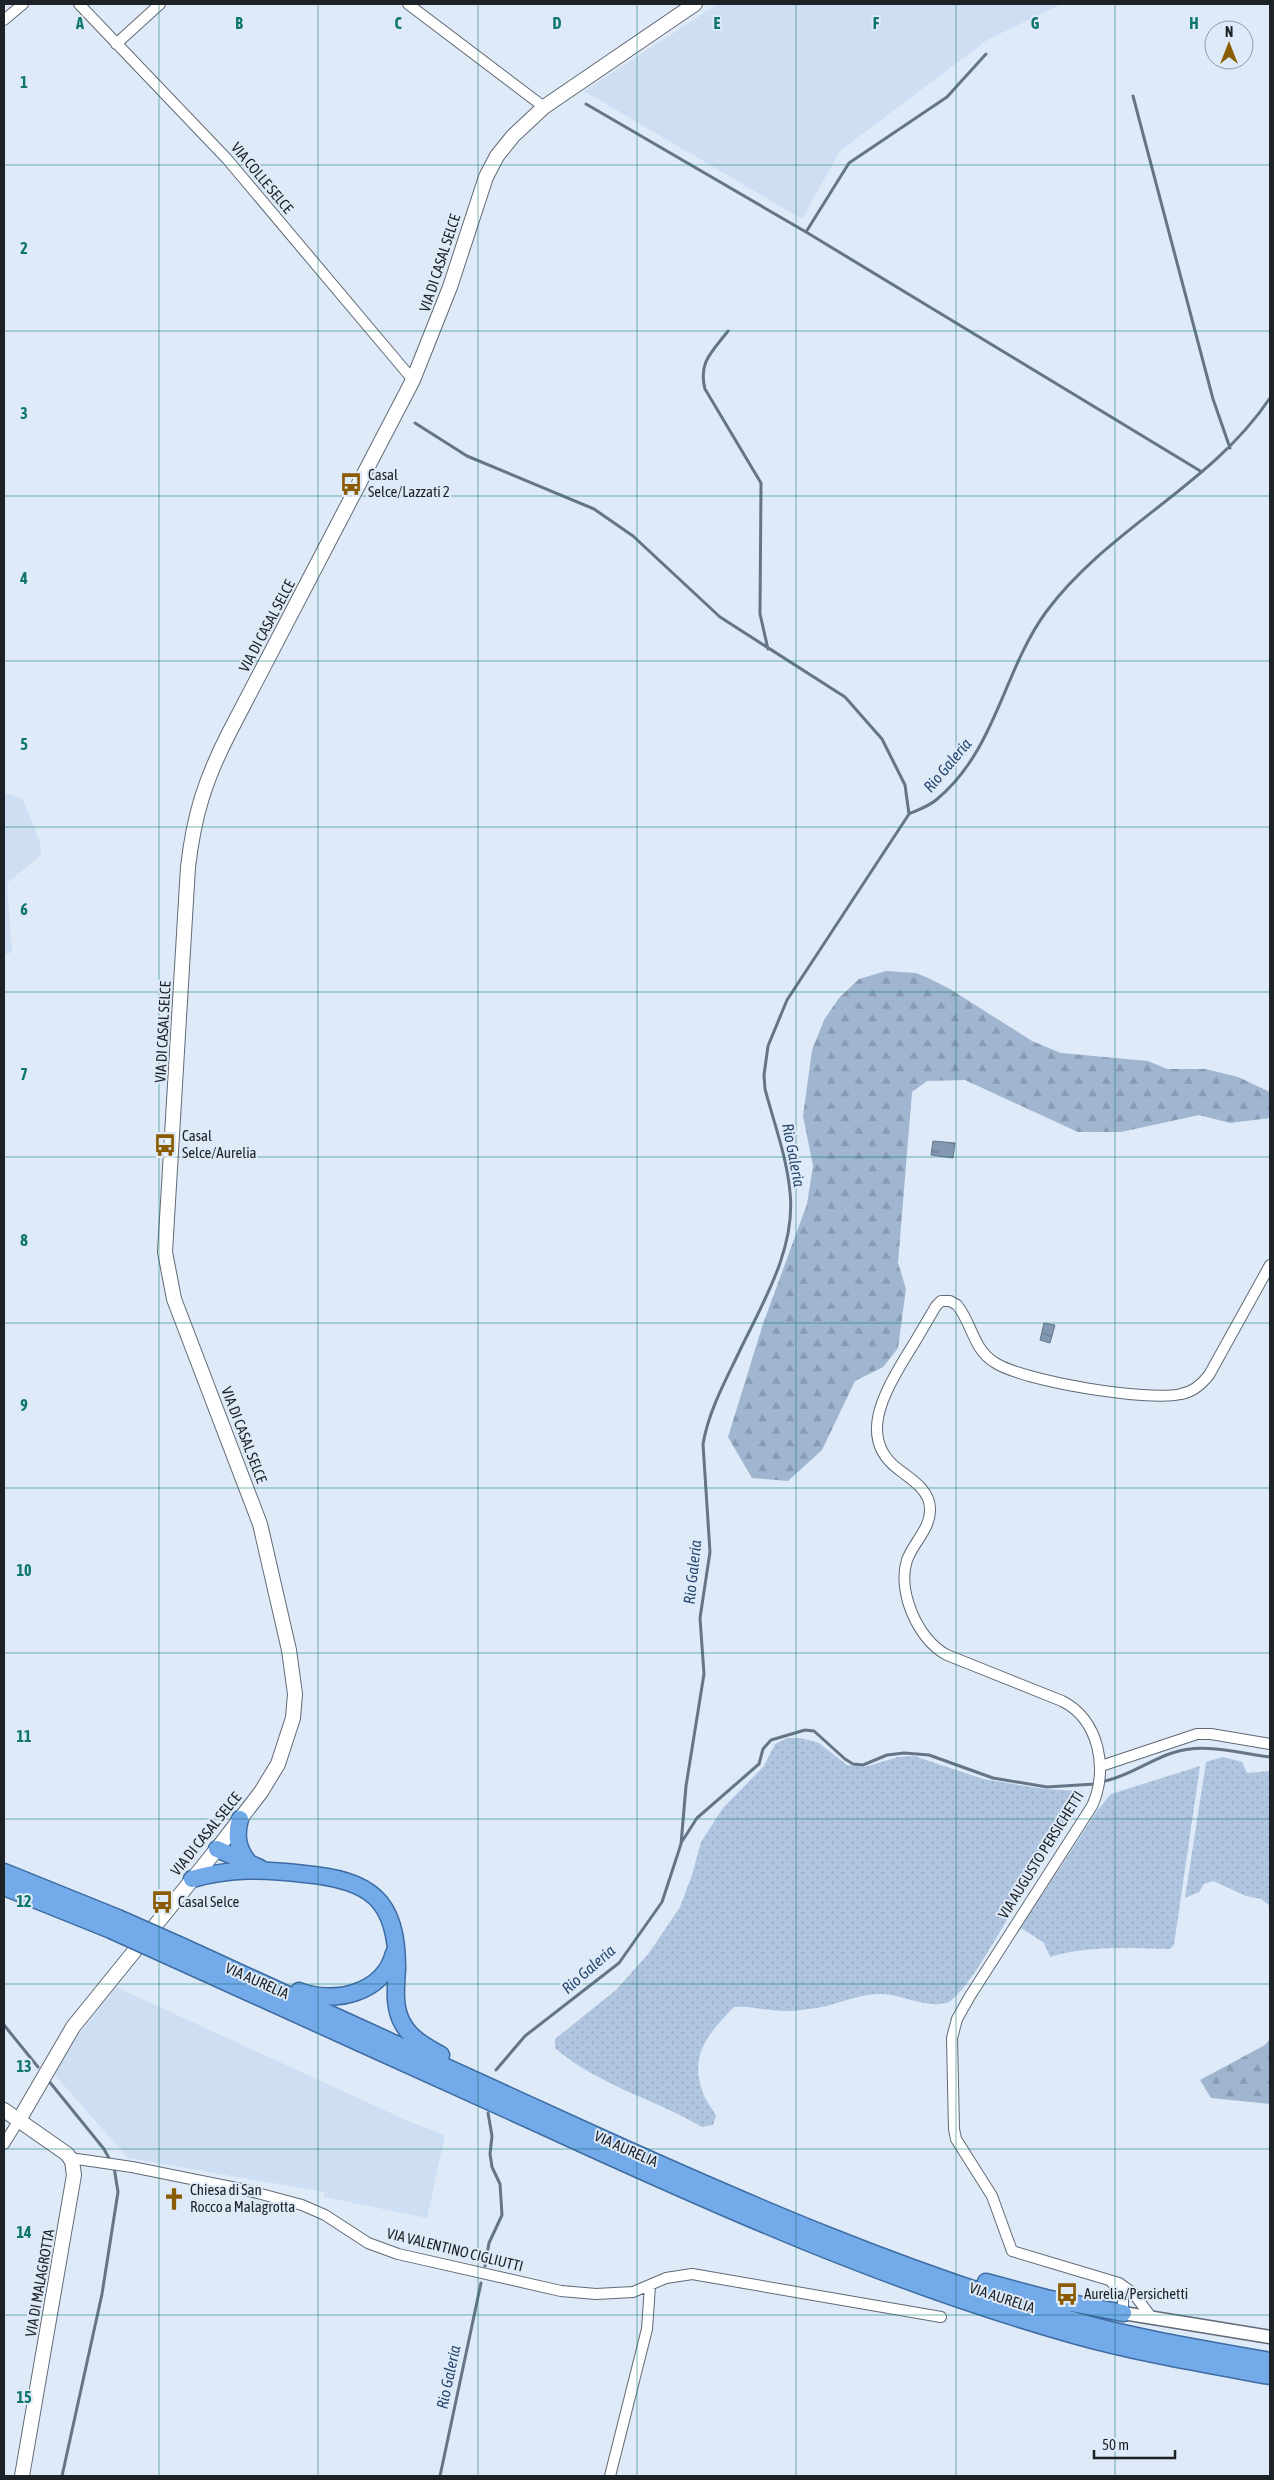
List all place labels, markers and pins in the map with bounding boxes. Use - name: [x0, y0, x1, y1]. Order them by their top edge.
- place label: Casal Selce/Lazzati 2: [368, 466, 450, 500]
- bus stop icon: Casal Selce/Lazzati 2: [338, 471, 364, 497]
- place label: Casal Selce/Aurelia: [182, 1127, 257, 1161]
- bus stop icon: Casal Selce/Aurelia: [152, 1132, 178, 1158]
- bus stop icon: Casal Selce: [149, 1889, 175, 1915]
- place label: Casal Selce: [178, 1893, 240, 1910]
- place label: Chiesa di San Rocco a Malagrotta: [190, 2181, 295, 2215]
- church icon: Chiesa di San Rocco a Malagrotta: [161, 2186, 187, 2212]
- bus stop icon: Aurelia/Persichetti: [1054, 2281, 1080, 2307]
- place label: Aurelia/Persichetti: [1084, 2285, 1188, 2302]

